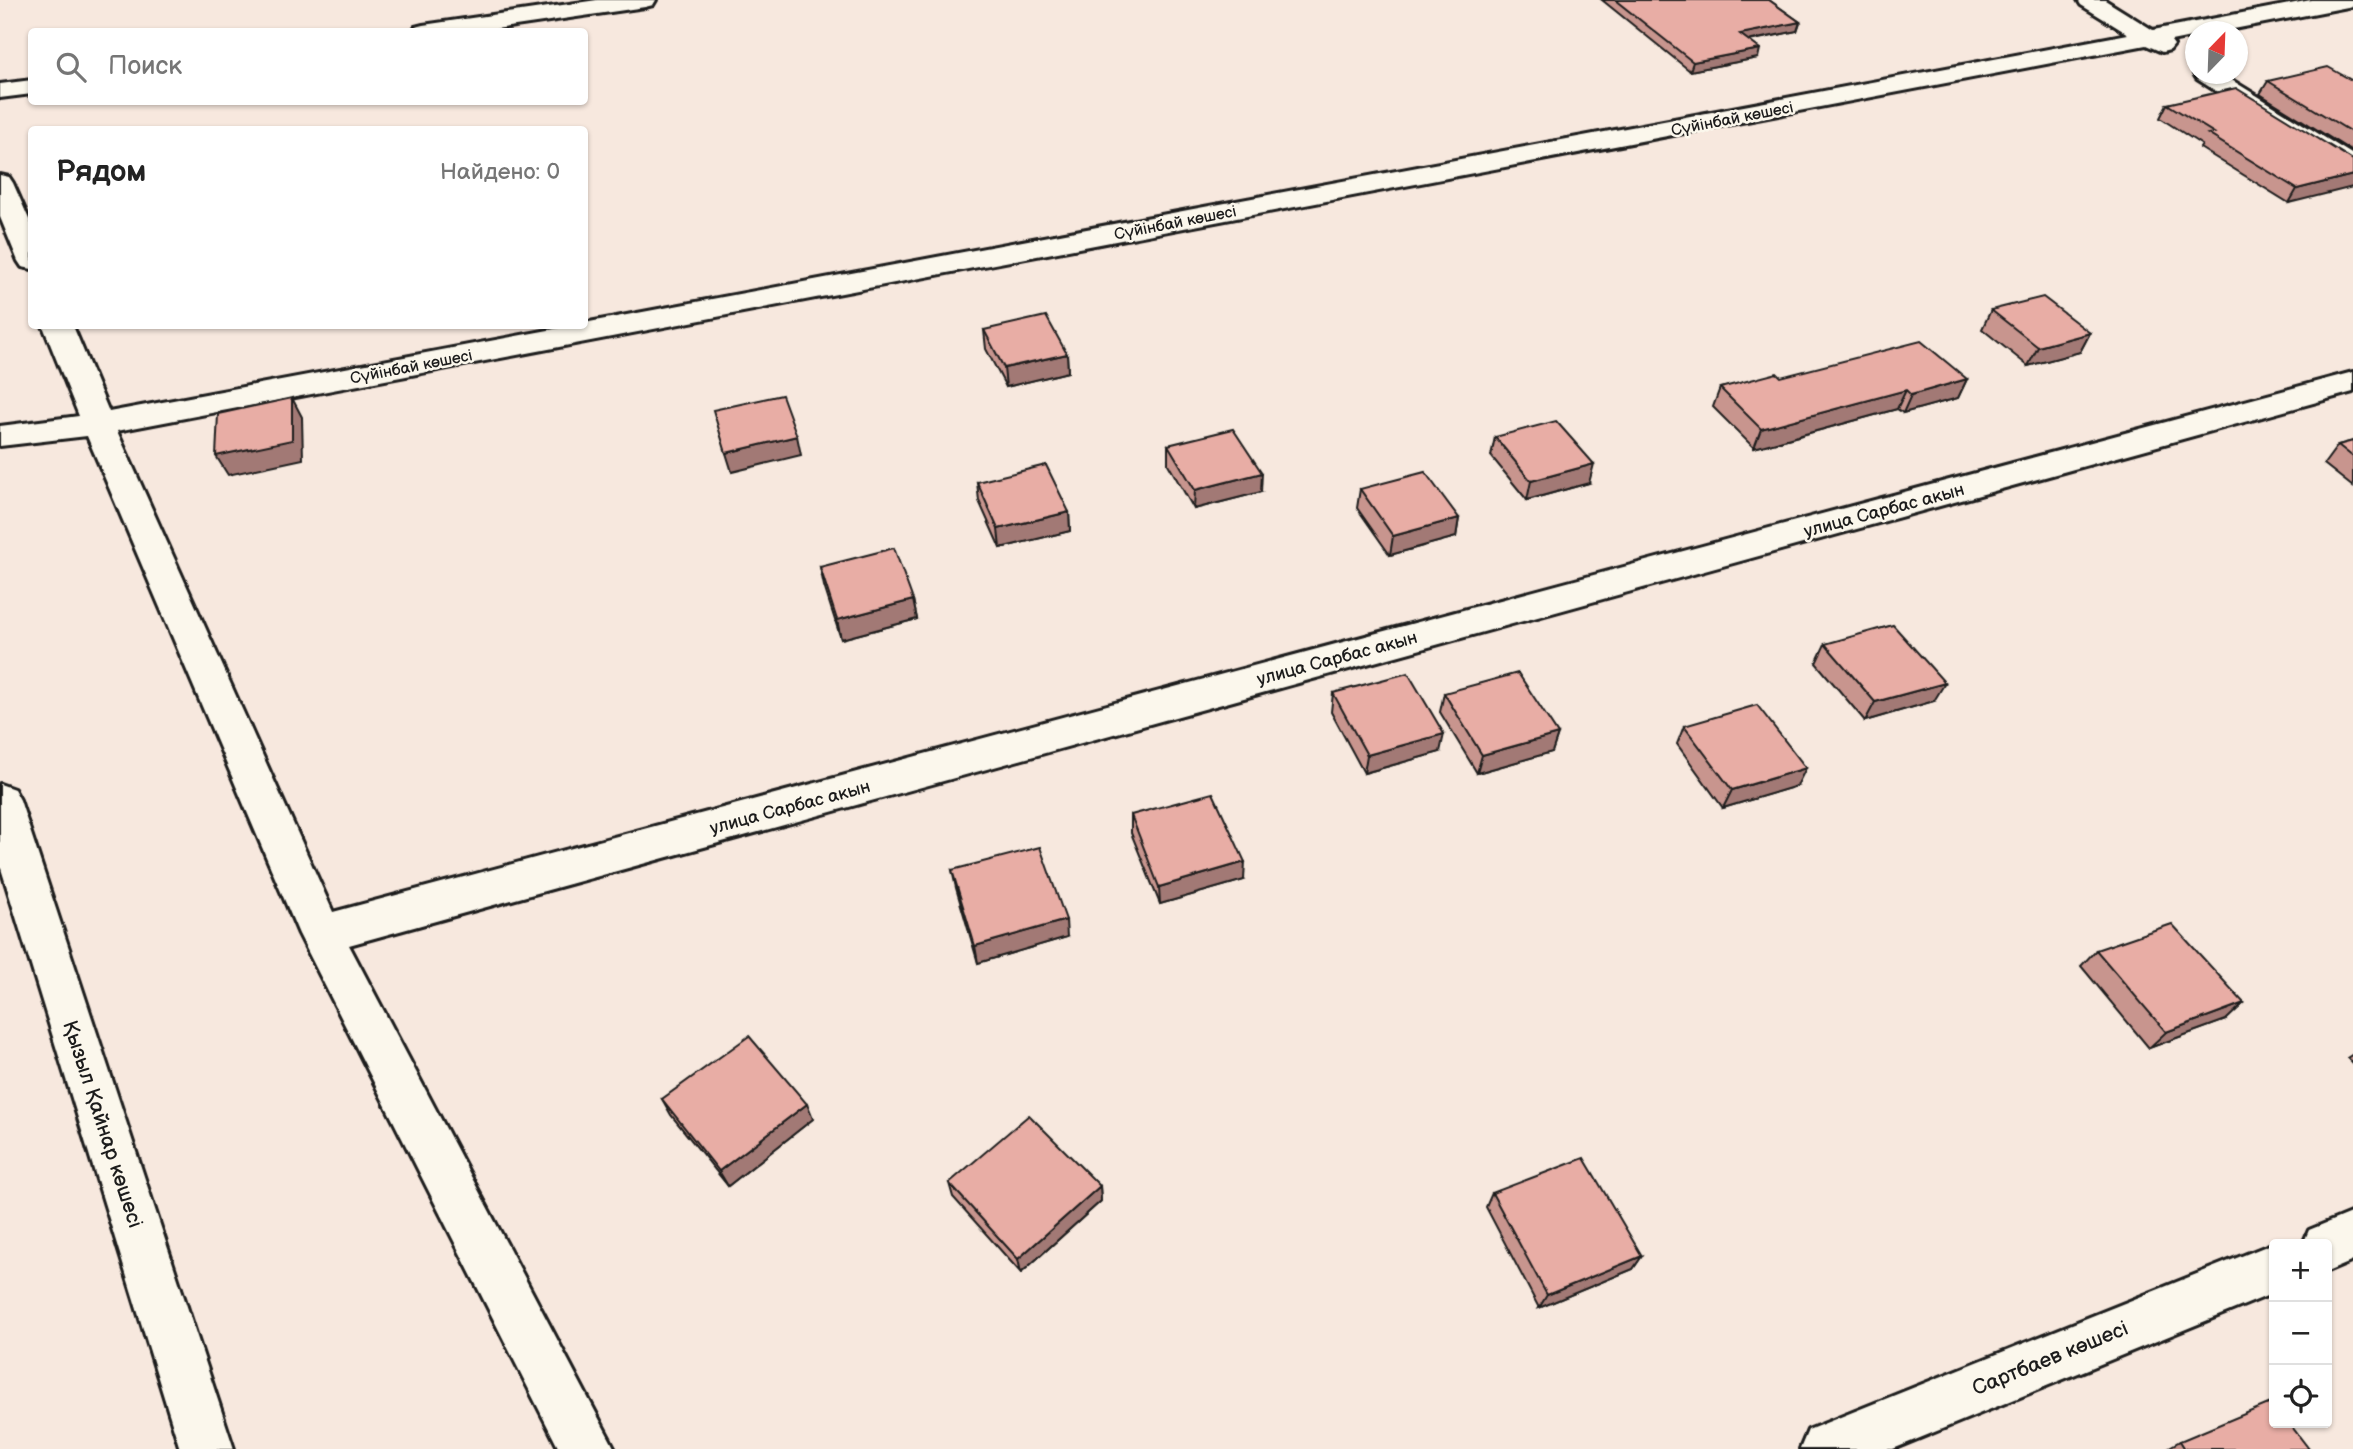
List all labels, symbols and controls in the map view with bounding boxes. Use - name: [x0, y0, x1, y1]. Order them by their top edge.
- north arrow: [2185, 21, 2248, 84]
- search box: [28, 28, 588, 105]
- icon: search: [52, 48, 90, 86]
- text: Поиск: [108, 51, 182, 82]
- street label: Сүйінбай көшесі: [1669, 98, 1795, 141]
- text: Рядом: [56, 154, 146, 190]
- text: Найдено: 0: [440, 158, 560, 186]
- street label: Сүйінбай көшесі: [1112, 202, 1238, 245]
- street label: Сүйінбай көшесі: [348, 346, 474, 389]
- street label: улица Сарбас акын: [1802, 479, 1967, 542]
- street label: улица Сарбас акын: [1255, 627, 1420, 690]
- street label: улица Сарбас акын: [708, 776, 873, 839]
- street label: Қызыл Қайнар көшесі: [57, 1017, 148, 1231]
- map controls: [2269, 1239, 2332, 1428]
- button: +: [2269, 1239, 2332, 1302]
- button: −: [2269, 1302, 2332, 1365]
- street label: Сартбаев көшесі: [1969, 1316, 2132, 1401]
- button: locate: [2269, 1365, 2332, 1428]

